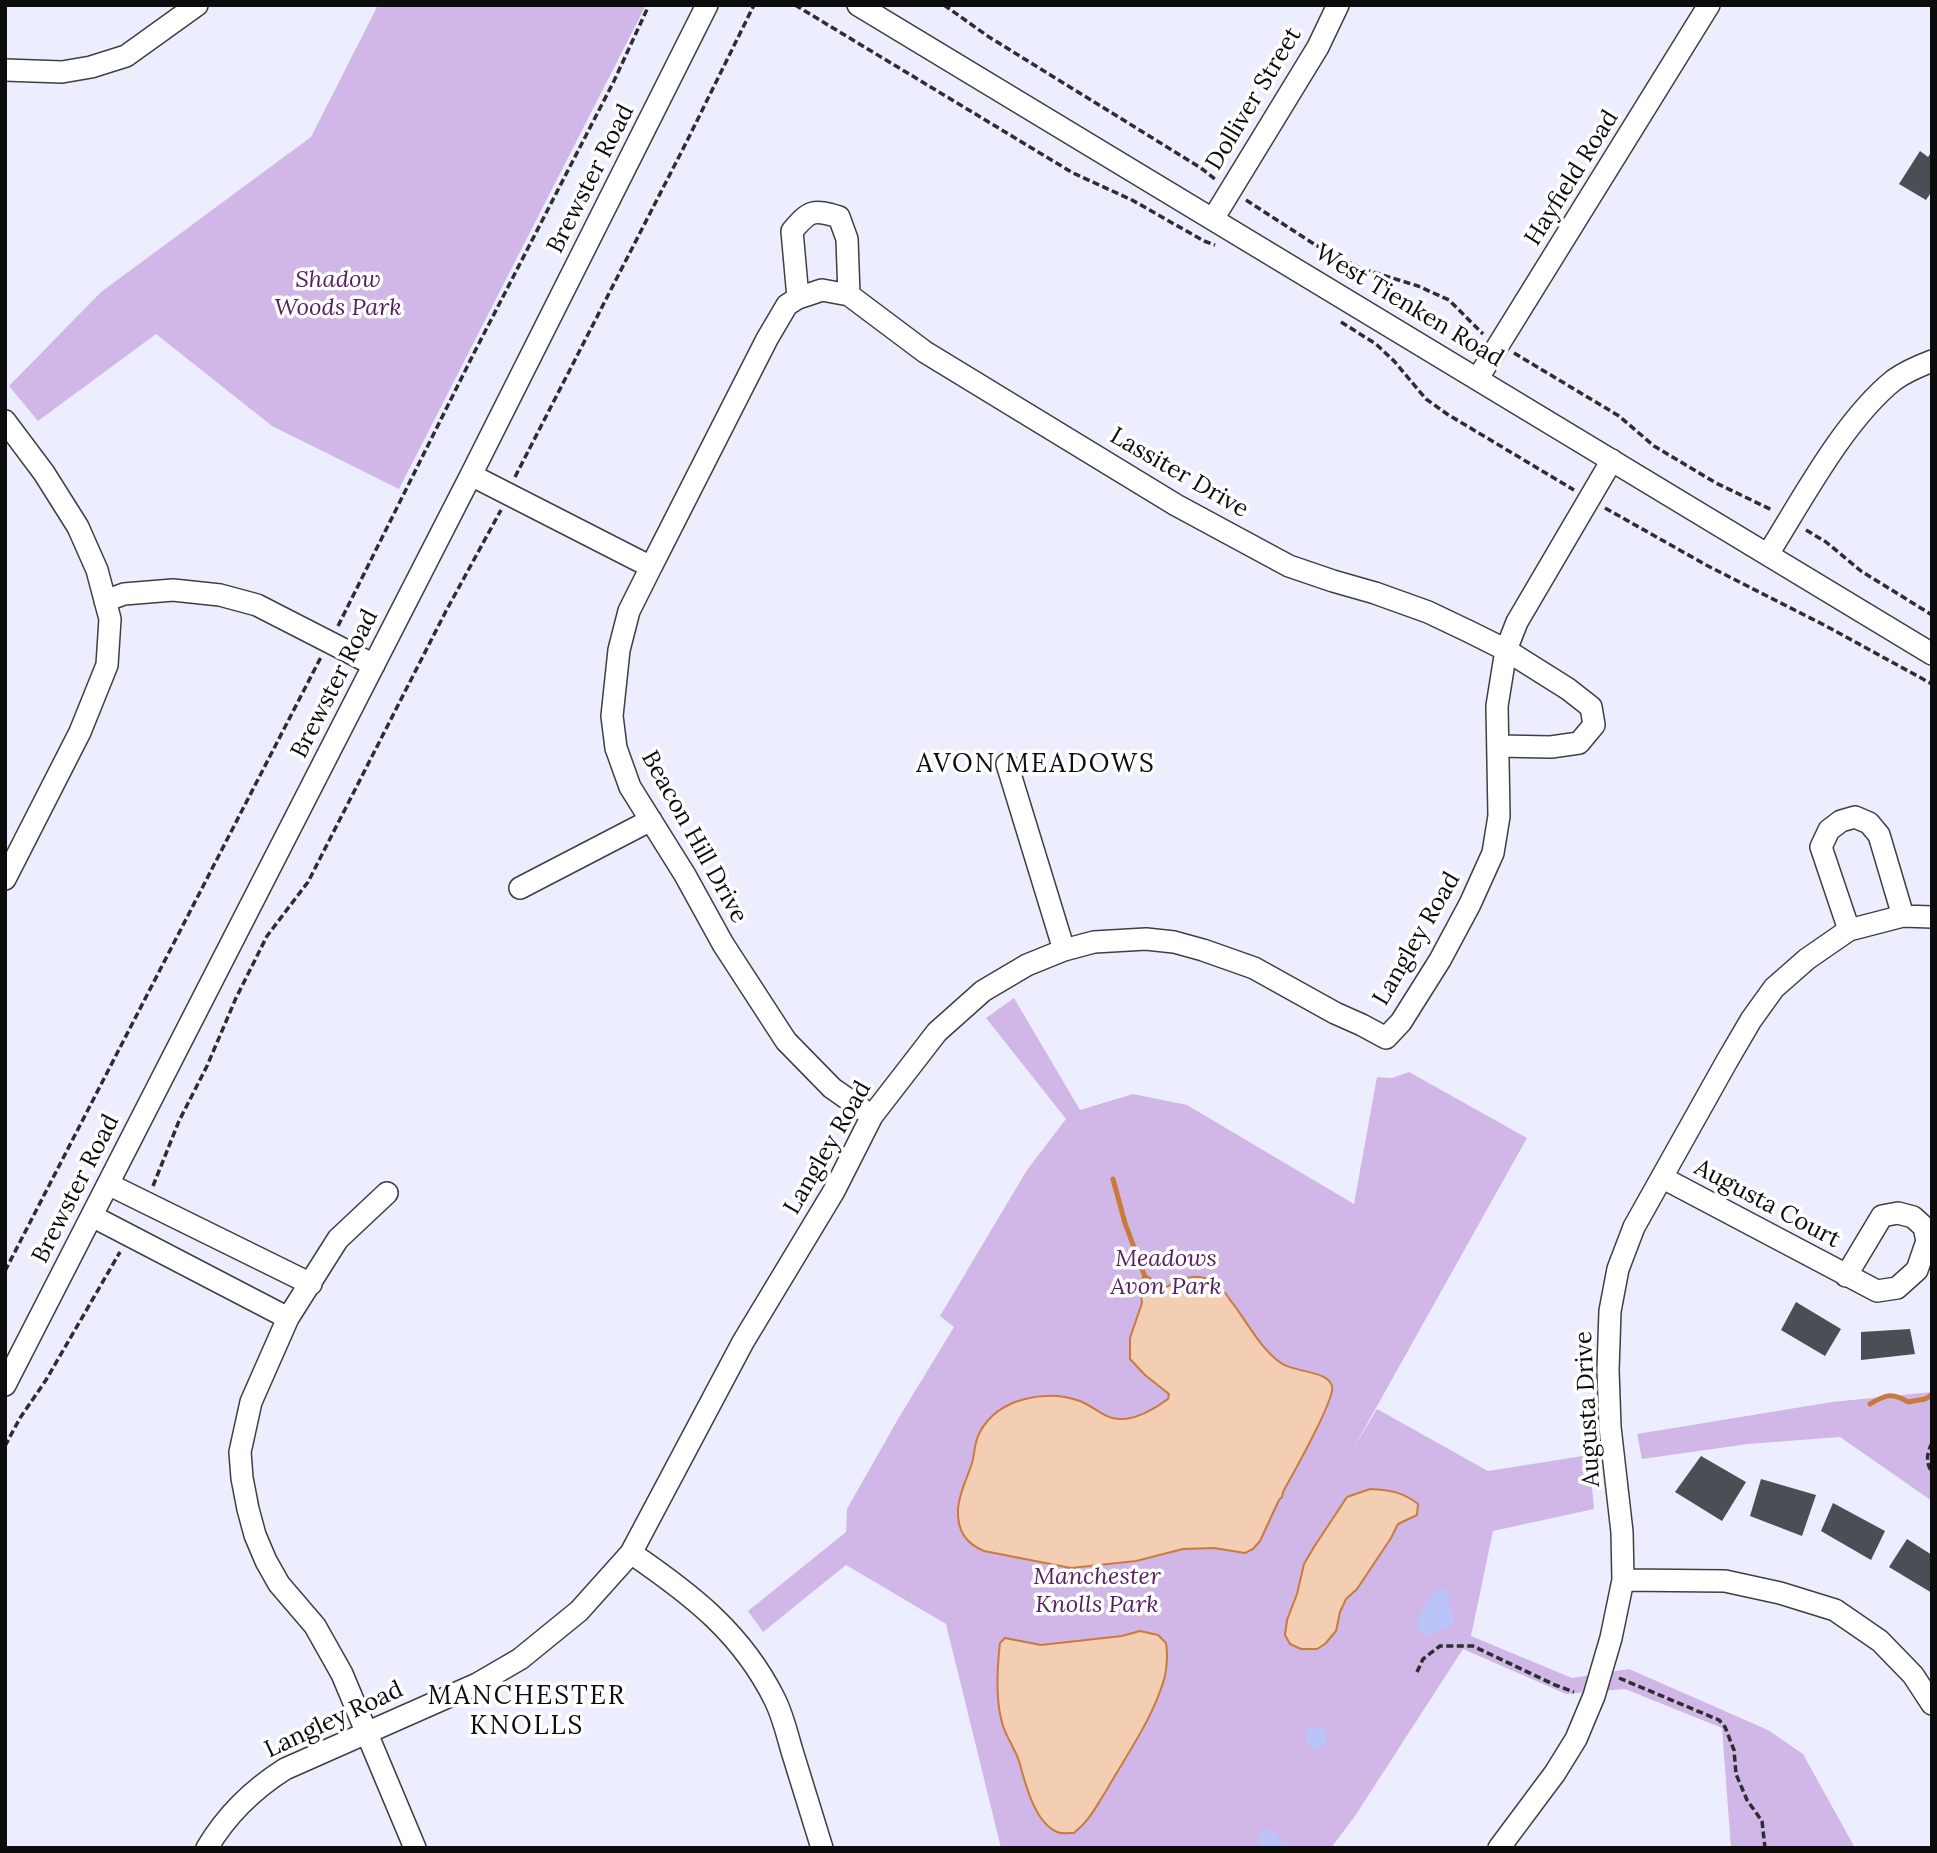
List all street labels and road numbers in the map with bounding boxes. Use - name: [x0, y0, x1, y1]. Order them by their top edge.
- street label: Dolliver Street: [1200, 22, 1308, 176]
- street label: Brewster Road: [541, 100, 641, 258]
- street label: Hayfield Road: [1519, 105, 1625, 251]
- street label: West Tienken Road: [1310, 238, 1508, 374]
- street label: Lassiter Drive: [1105, 422, 1253, 524]
- street label: Brewster Road: [285, 605, 385, 763]
- street label: Beacon Hill Drive: [635, 746, 753, 928]
- street label: Langley Road: [1367, 867, 1467, 1011]
- street label: Langley Road: [778, 1076, 878, 1220]
- street label: Brewster Road: [26, 1110, 126, 1268]
- street label: Augusta Court: [1689, 1153, 1845, 1255]
- street label: Augusta Drive: [1570, 1330, 1606, 1488]
- street label: Langley Road: [260, 1675, 408, 1765]

